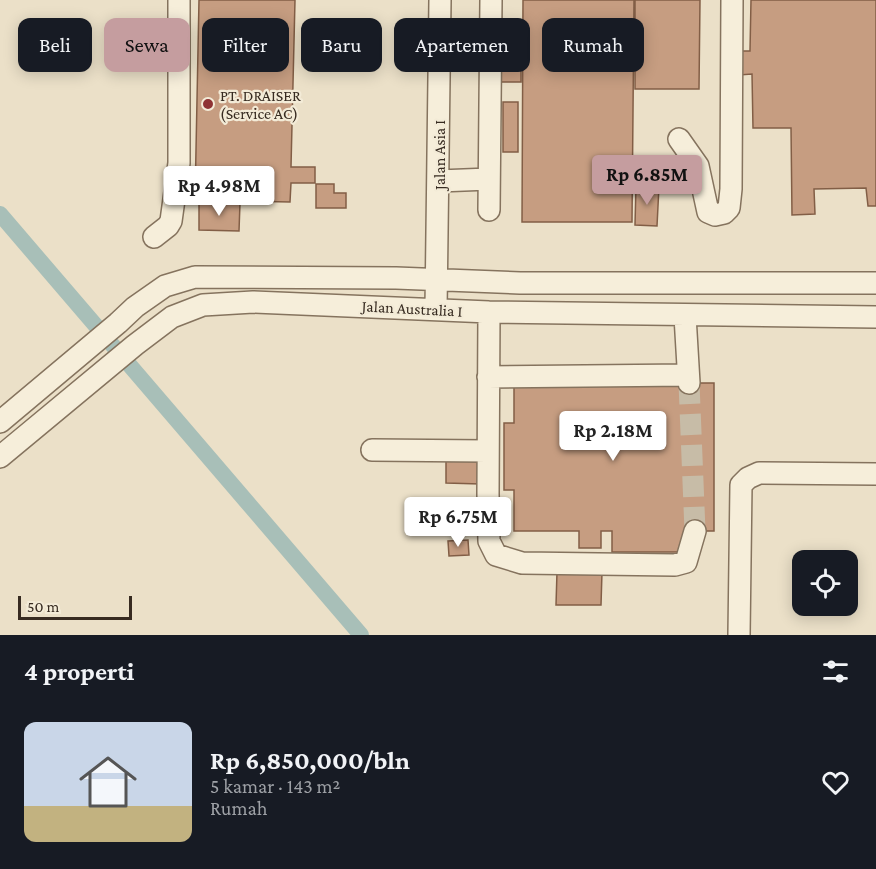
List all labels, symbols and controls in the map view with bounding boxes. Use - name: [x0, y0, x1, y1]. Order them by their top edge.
- chip: Beli: [18, 18, 92, 72]
- chip: Sewa: [104, 18, 190, 72]
- chip: Filter: [202, 18, 289, 72]
- chip: Baru: [301, 18, 382, 72]
- chip: Apartemen: [394, 18, 530, 72]
- chip: Rumah: [542, 18, 644, 72]
- place label: PT. DRAISER (Service AC): [220, 87, 301, 123]
- marker: PT. DRAISER (Service AC): [201, 97, 215, 111]
- street label: Jalan Asia I: [431, 120, 449, 192]
- pin: Rp 6.85M: [585, 155, 709, 206]
- text: Rp 6.85M: [606, 163, 688, 185]
- pin: Rp 4.98M: [157, 166, 281, 217]
- text: Rp 4.98M: [177, 174, 261, 196]
- street label: Jalan Australia I: [359, 297, 463, 321]
- pin: Rp 2.18M: [551, 411, 675, 462]
- text: Rp 2.18M: [573, 419, 653, 441]
- pin: Rp 6.75M: [396, 497, 520, 548]
- text: Rp 6.75M: [418, 505, 498, 527]
- map controls: [792, 550, 858, 616]
- button: locate: [792, 550, 858, 616]
- scale bar: [18, 593, 132, 620]
- text: 50 m: [27, 598, 59, 615]
- icon: filters: [819, 655, 852, 688]
- text: 4 properti: [24, 657, 134, 686]
- icon: home: [72, 746, 144, 818]
- text: Rp 6,850,000/bln: [210, 746, 410, 775]
- icon: heart: [819, 766, 852, 799]
- text: 5 kamar · 143 m²: [210, 775, 340, 797]
- text: Rumah: [210, 797, 268, 819]

